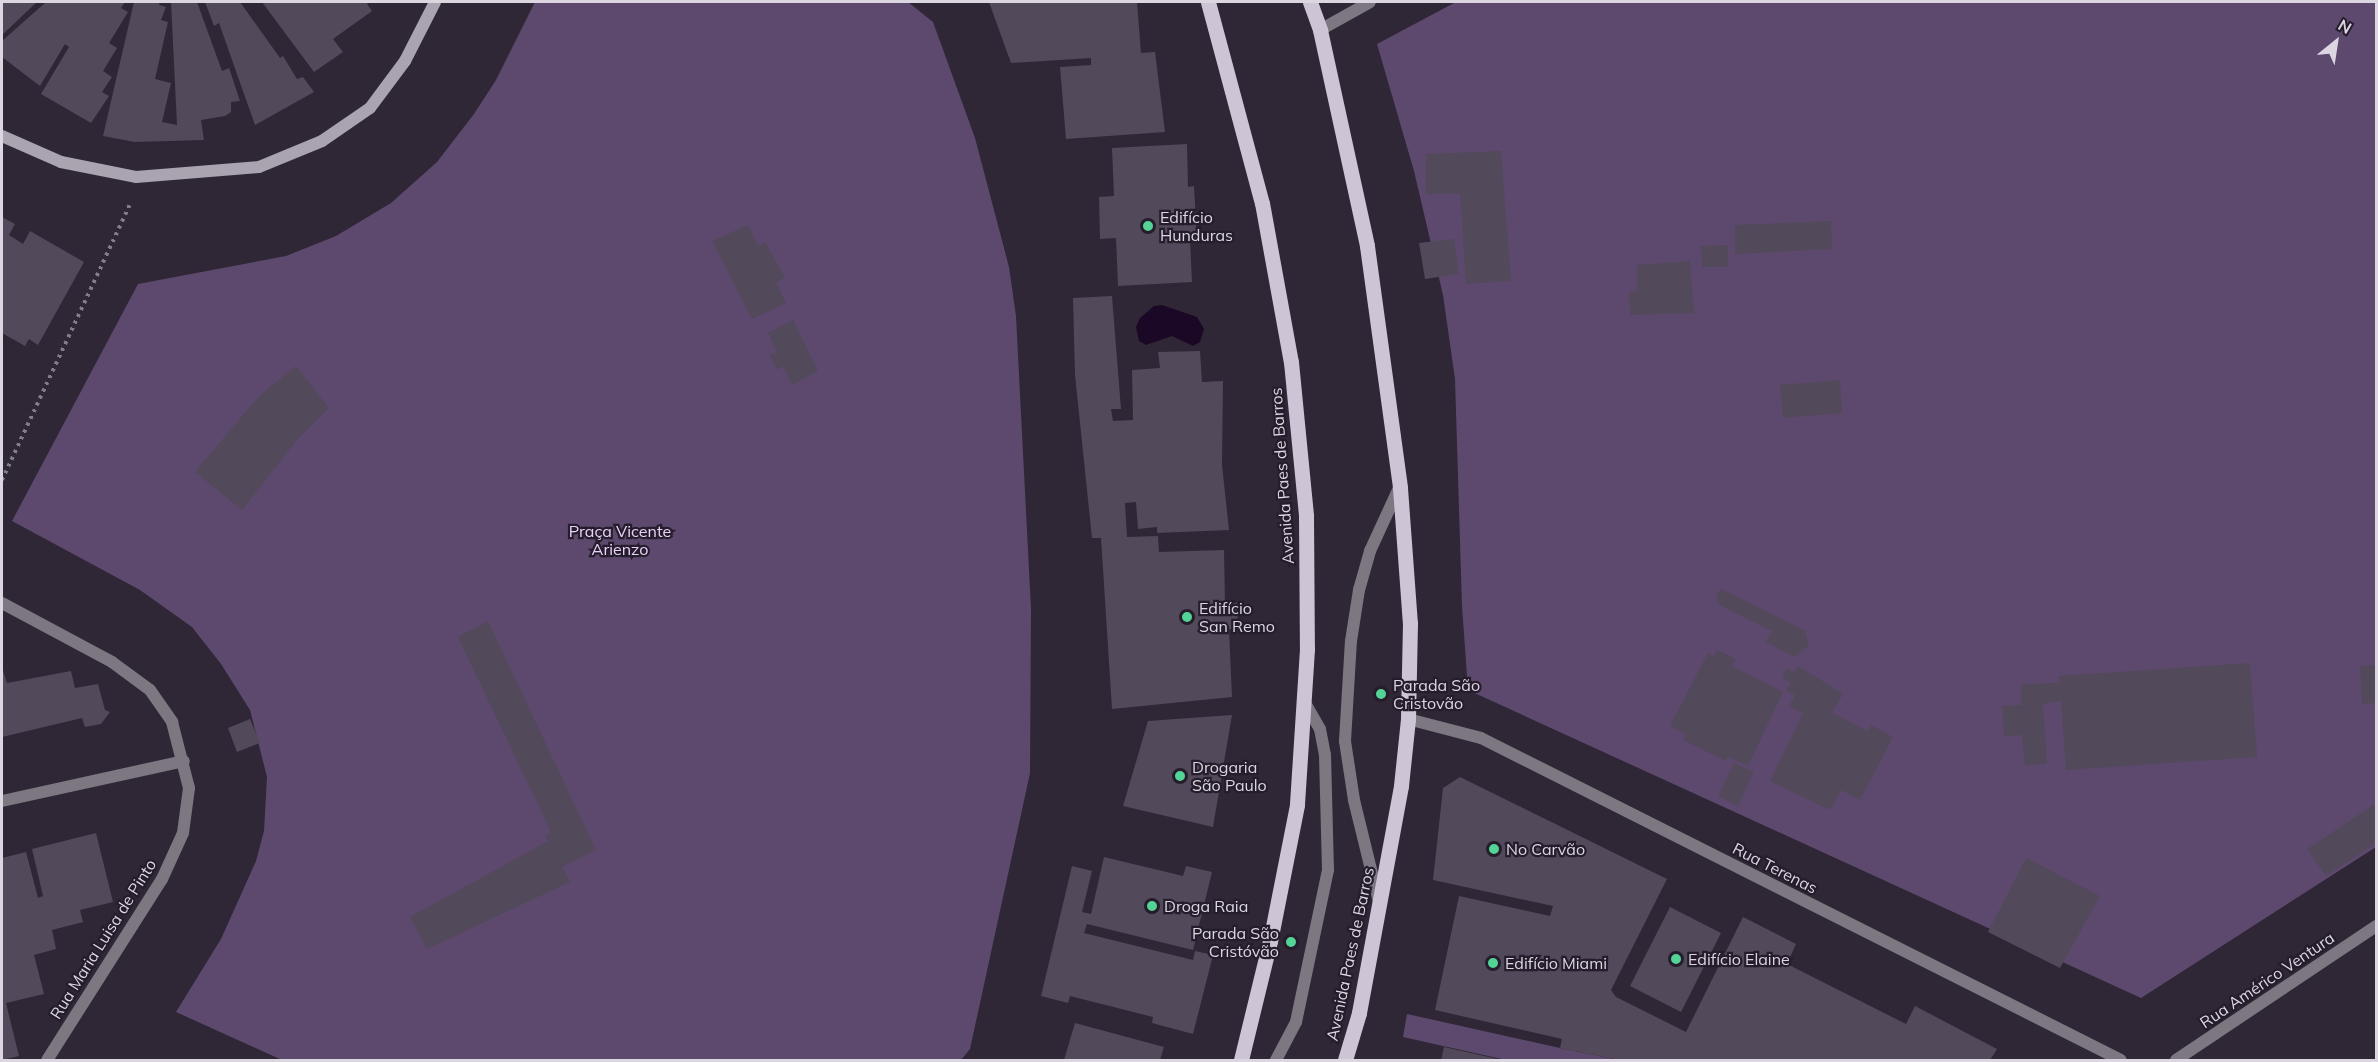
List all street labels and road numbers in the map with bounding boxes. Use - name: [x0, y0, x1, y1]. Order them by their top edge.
- street label: Avenida Paes de Barros: [1266, 387, 1298, 565]
- street label: Rua Terenas: [1729, 838, 1821, 898]
- street label: Rua Maria Luisa de Pinto: [46, 856, 160, 1022]
- street label: Avenida Paes de Barros: [1322, 865, 1378, 1043]
- street label: Rua Américo Ventura: [2196, 928, 2338, 1032]

